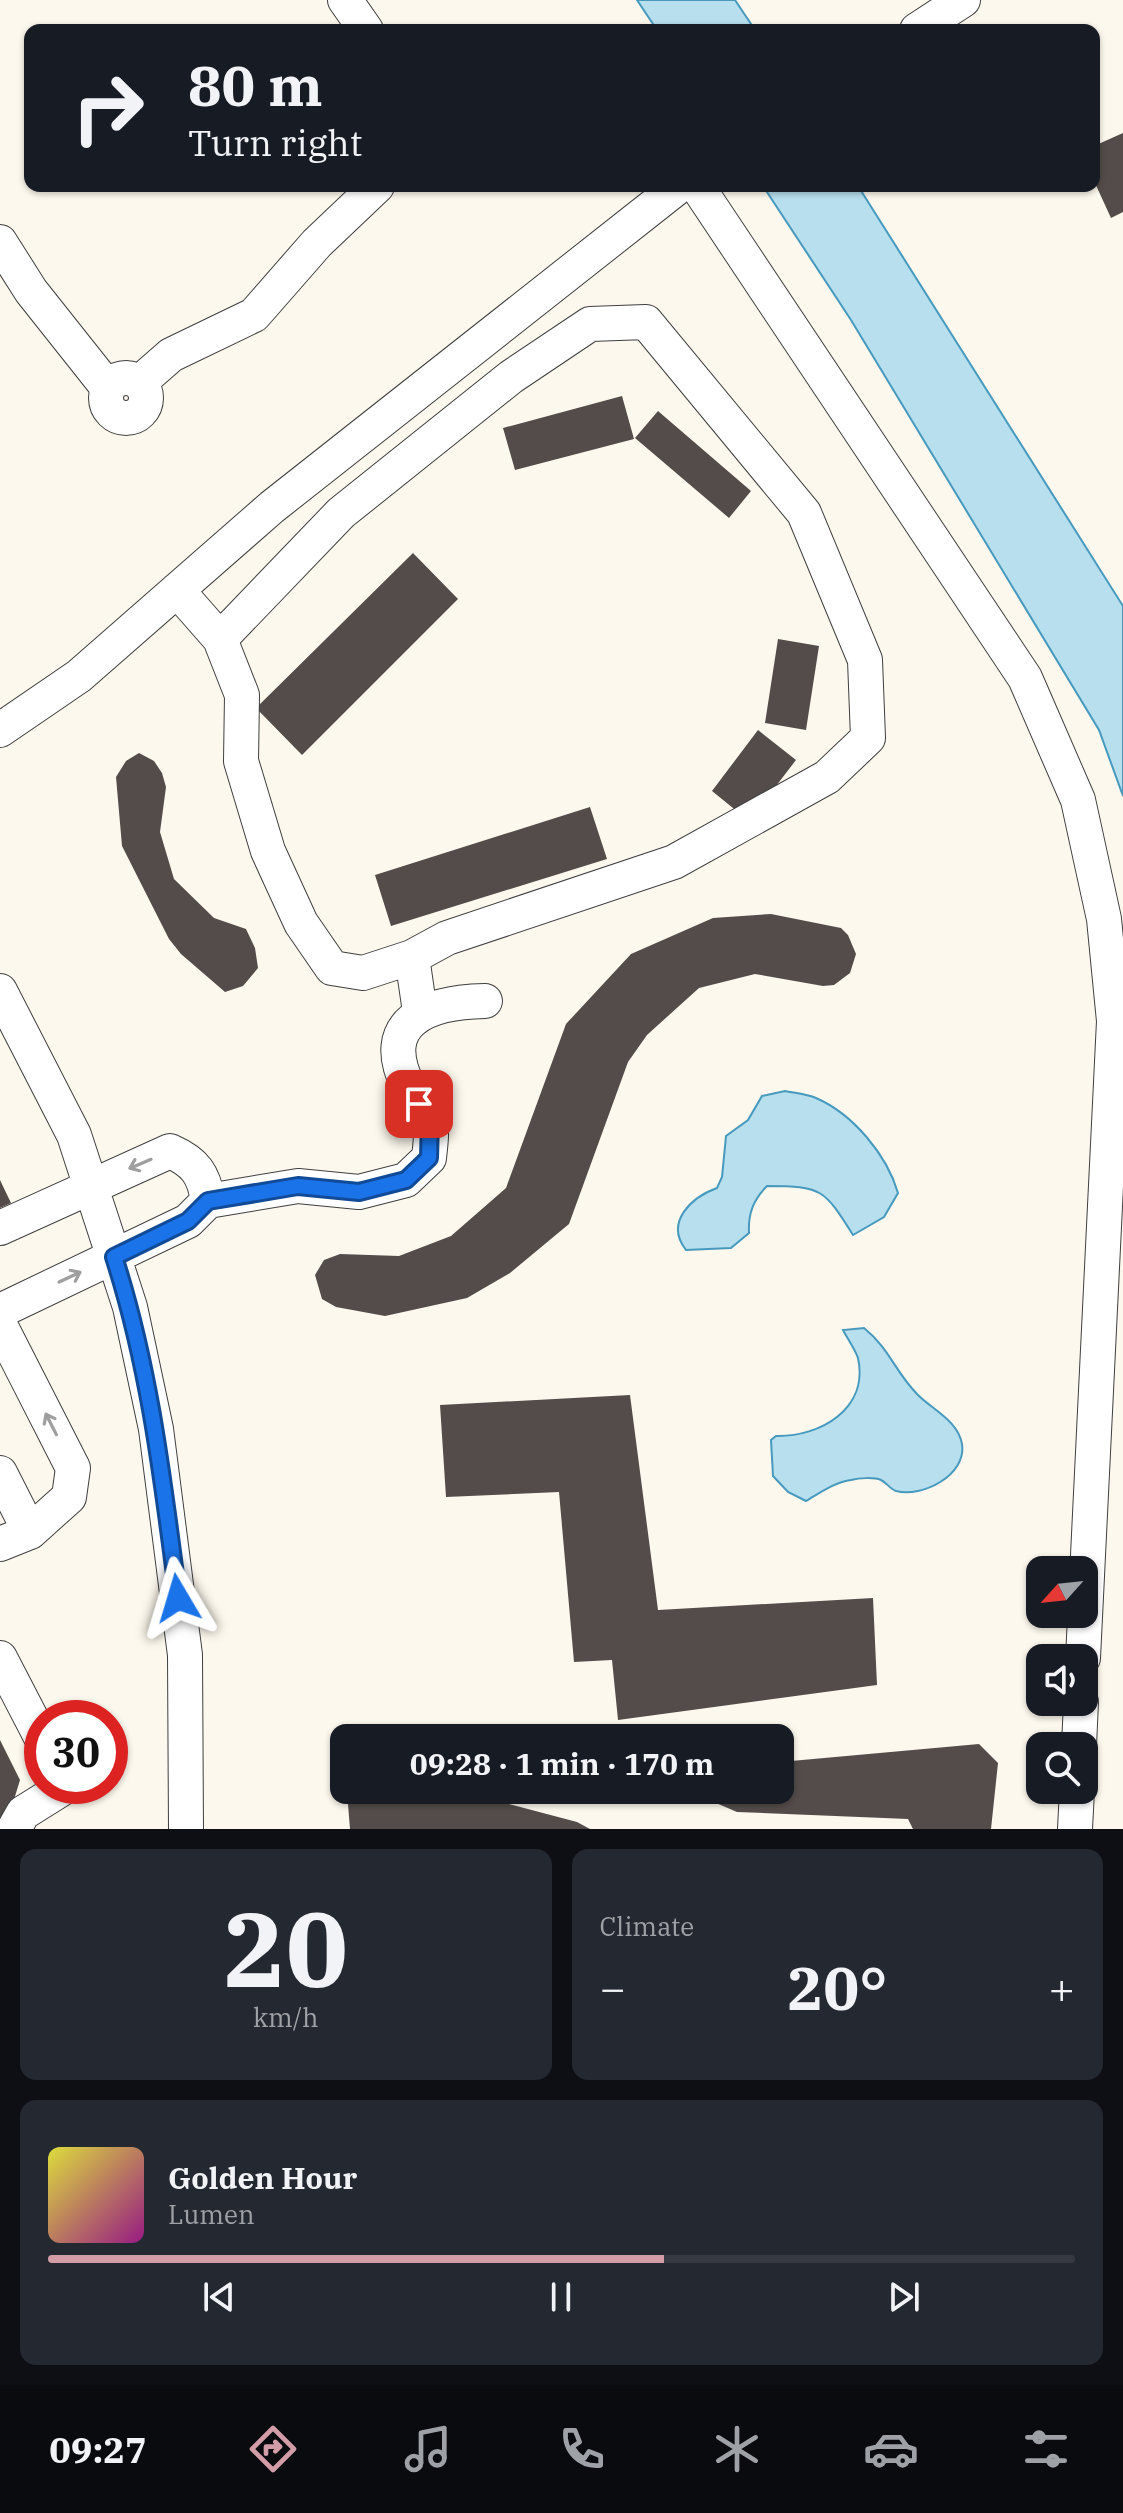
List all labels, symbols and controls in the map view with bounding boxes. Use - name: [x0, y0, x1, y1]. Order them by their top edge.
- text: 80 m: [188, 49, 323, 121]
- icon: right: [56, 56, 160, 160]
- text: Turn right: [188, 119, 362, 166]
- pin: [385, 1070, 453, 1138]
- icon: arrive: [397, 1082, 441, 1126]
- one-way arrow: [128, 1157, 153, 1172]
- one-way arrow: [58, 1269, 82, 1284]
- one-way arrow: [42, 1413, 58, 1437]
- position arrow: [136, 1556, 220, 1640]
- north arrow: [1026, 1556, 1098, 1628]
- map controls: [1026, 1556, 1098, 1804]
- button: sound: [1026, 1644, 1098, 1716]
- speed limit sign: 30: [24, 1700, 128, 1804]
- button: search: [1026, 1732, 1098, 1804]
- text: 09:28 · 1 min · 170 m: [410, 1744, 714, 1783]
- text: 20: [223, 1880, 348, 2016]
- text: Climate: [600, 1909, 694, 1943]
- text: 20°: [787, 1948, 887, 2027]
- text: −: [600, 1959, 626, 2016]
- text: +: [1049, 1959, 1075, 2016]
- text: km/h: [253, 2000, 319, 2034]
- text: Golden Hour: [168, 2158, 357, 2197]
- text: Lumen: [168, 2197, 255, 2231]
- icon: previous: [197, 2275, 241, 2319]
- icon: pause: [539, 2275, 583, 2319]
- icon: next: [882, 2275, 926, 2319]
- icon: directions: [245, 2421, 301, 2477]
- icon: music: [400, 2421, 456, 2477]
- icon: phone: [554, 2421, 610, 2477]
- icon: climate: [709, 2421, 765, 2477]
- icon: car: [863, 2421, 919, 2477]
- icon: filters: [1018, 2421, 1074, 2477]
- text: 09:27: [49, 2426, 147, 2473]

